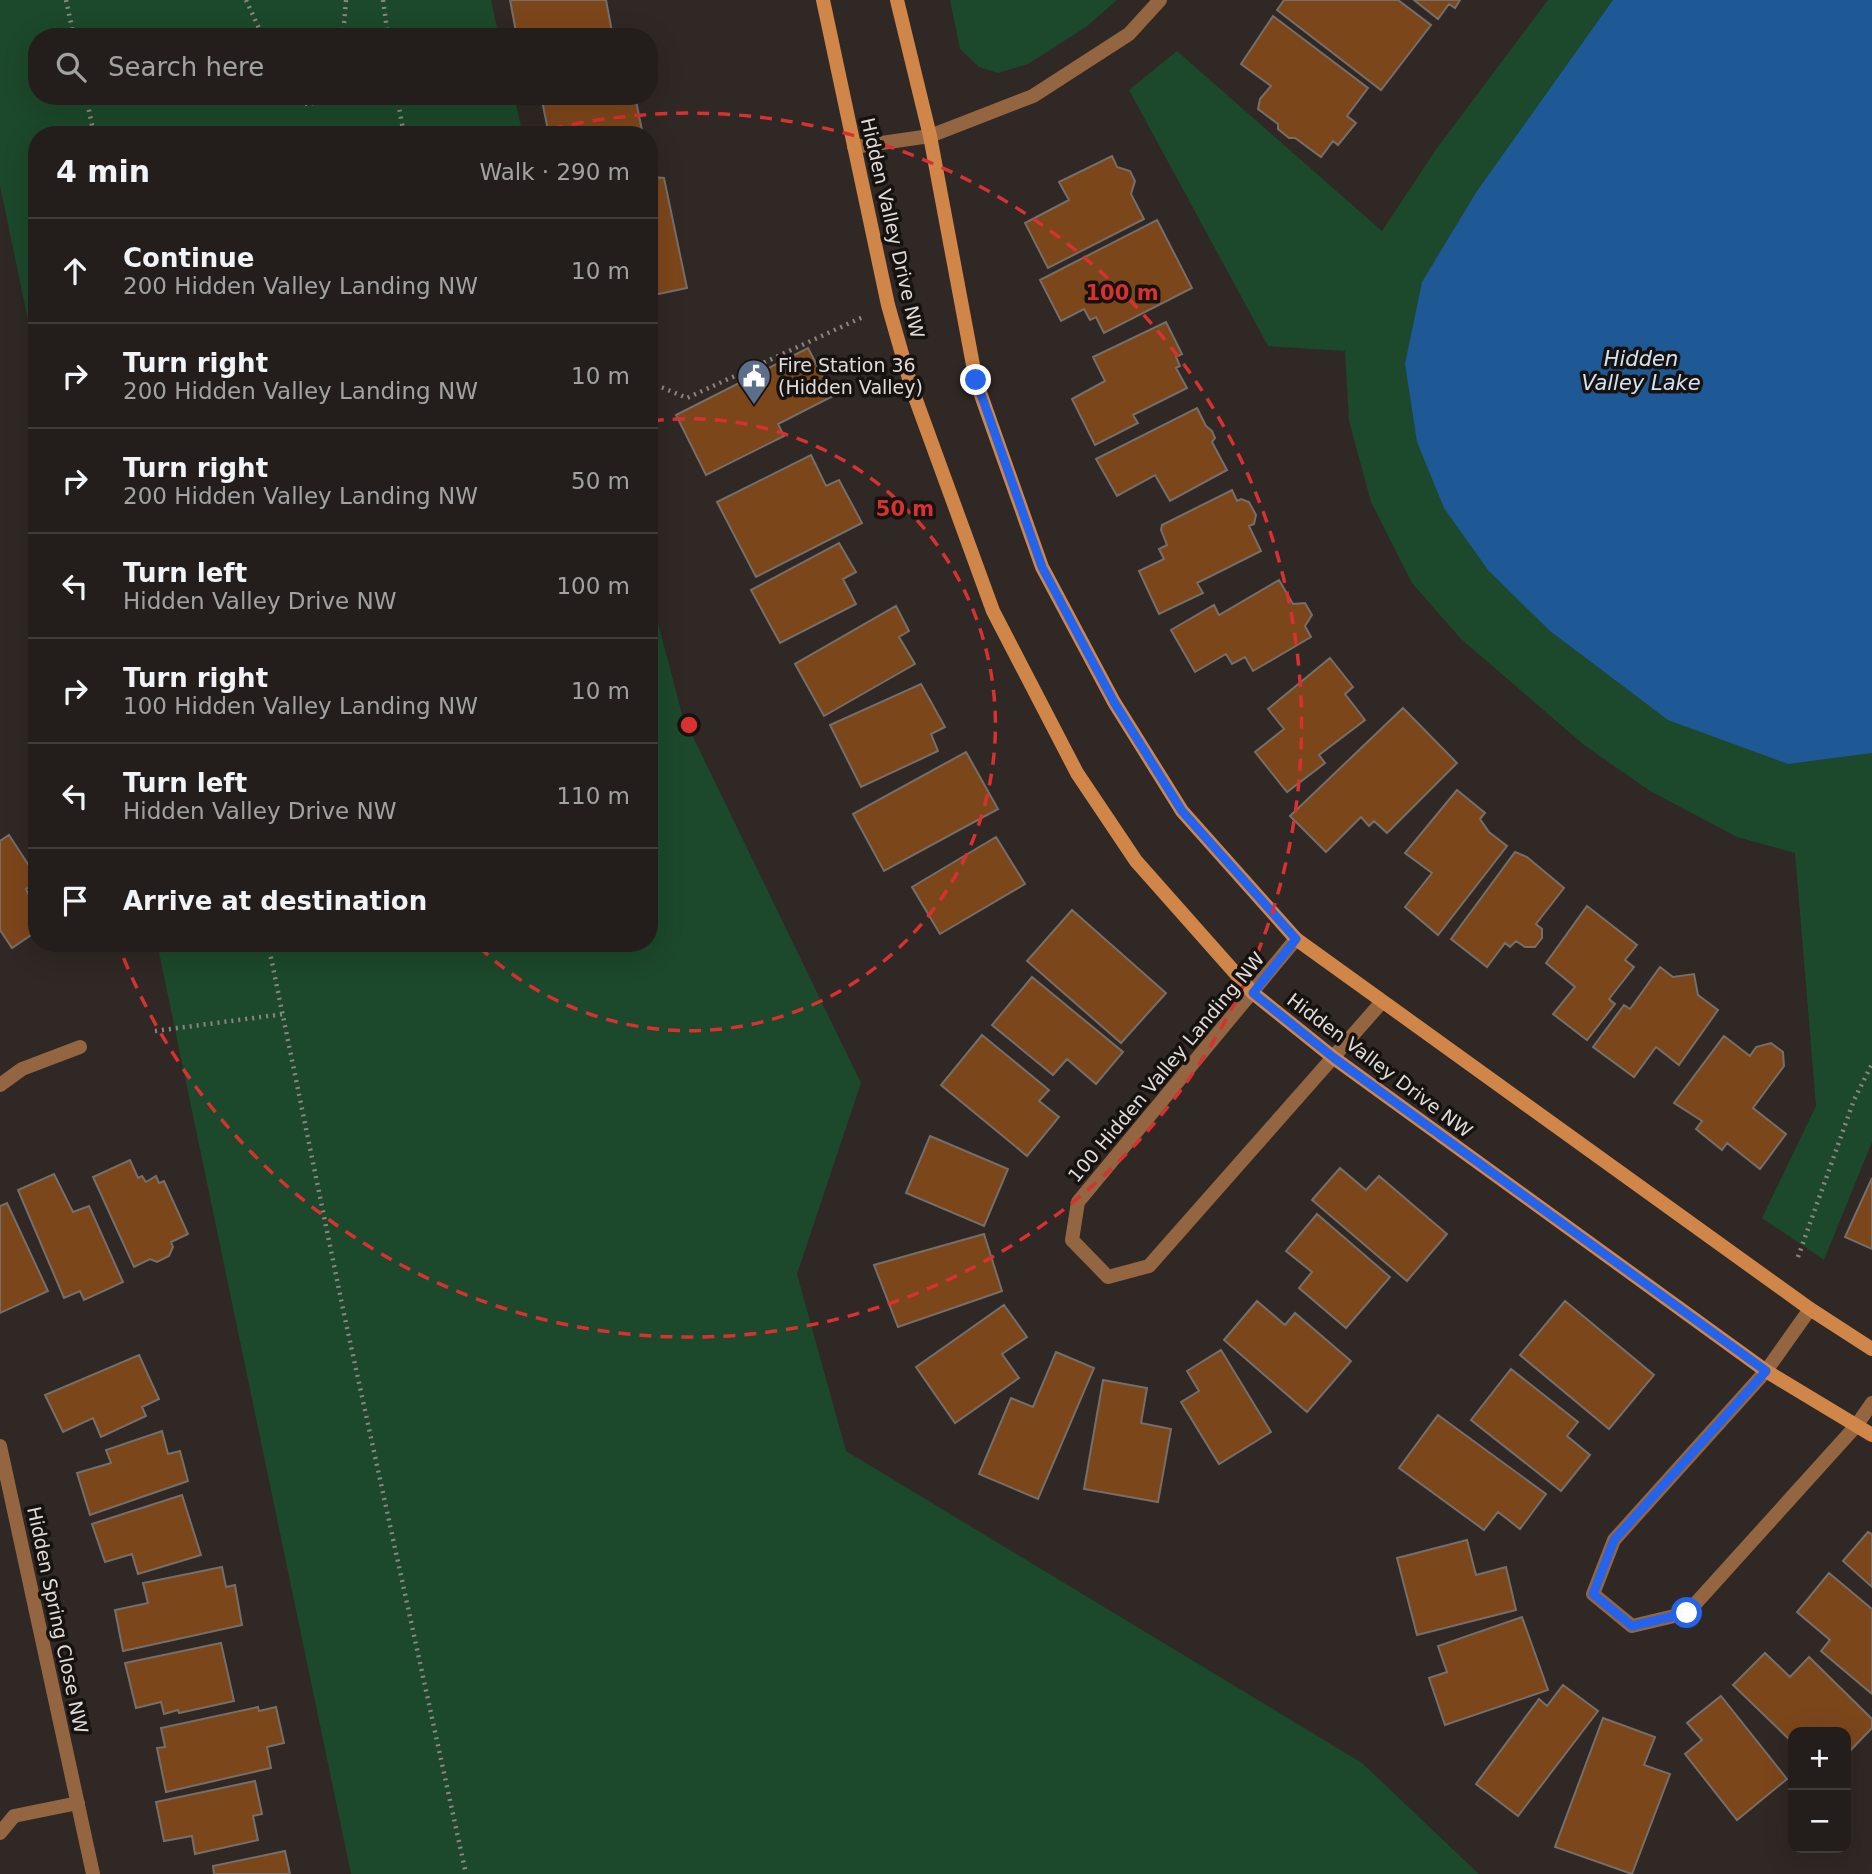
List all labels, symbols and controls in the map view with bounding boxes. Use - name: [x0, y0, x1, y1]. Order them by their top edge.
- search box: [28, 28, 658, 105]
- icon: search: [52, 48, 90, 86]
- text: Search here: [108, 52, 264, 82]
- street label: Hidden Valley Drive NW: [857, 115, 929, 341]
- text: 4 min: [56, 154, 150, 189]
- text: Walk · 290 m: [479, 159, 630, 185]
- text: Continue: [123, 243, 254, 273]
- icon: ahead: [56, 252, 94, 290]
- text: 10 m: [571, 258, 630, 284]
- text: 200 Hidden Valley Landing NW: [123, 273, 478, 299]
- text: 100 m: [1085, 281, 1159, 305]
- water label: Hidden Valley Lake: [1581, 347, 1701, 395]
- text: Turn right: [123, 348, 268, 378]
- place label: Fire Station 36 (Hidden Valley): [778, 354, 923, 398]
- icon: right: [56, 357, 94, 395]
- public building icon: Fire Station 36 (Hidden Valley): [735, 357, 773, 406]
- text: 10 m: [571, 363, 630, 389]
- route end: [960, 364, 991, 395]
- text: 200 Hidden Valley Landing NW: [123, 378, 478, 404]
- text: Turn right: [123, 453, 268, 483]
- icon: right: [56, 462, 94, 500]
- text: 50 m: [571, 468, 630, 494]
- text: 200 Hidden Valley Landing NW: [123, 483, 478, 509]
- text: 50 m: [876, 497, 934, 521]
- text: Turn left: [123, 558, 247, 588]
- icon: left: [56, 567, 94, 605]
- text: 100 m: [556, 573, 630, 599]
- text: Hidden Valley Drive NW: [123, 588, 396, 614]
- text: Turn right: [123, 663, 268, 693]
- icon: right: [56, 672, 94, 710]
- text: 10 m: [571, 678, 630, 704]
- text: 100 Hidden Valley Landing NW: [123, 693, 478, 719]
- centre of rings: [677, 713, 701, 737]
- text: Turn left: [123, 768, 247, 798]
- icon: left: [56, 777, 94, 815]
- text: 110 m: [556, 783, 630, 809]
- text: Hidden Valley Drive NW: [123, 798, 396, 824]
- icon: arrive: [56, 882, 94, 920]
- text: Arrive at destination: [123, 886, 427, 916]
- street label: 100 Hidden Valley Landing NW: [1063, 947, 1269, 1186]
- street label: Hidden Valley Drive NW: [1283, 988, 1477, 1142]
- street label: Hidden Spring Close NW: [23, 1504, 93, 1736]
- route start: [1671, 1597, 1702, 1628]
- map controls: [1788, 1727, 1851, 1853]
- button: +: [1788, 1727, 1851, 1790]
- button: −: [1788, 1790, 1851, 1853]

